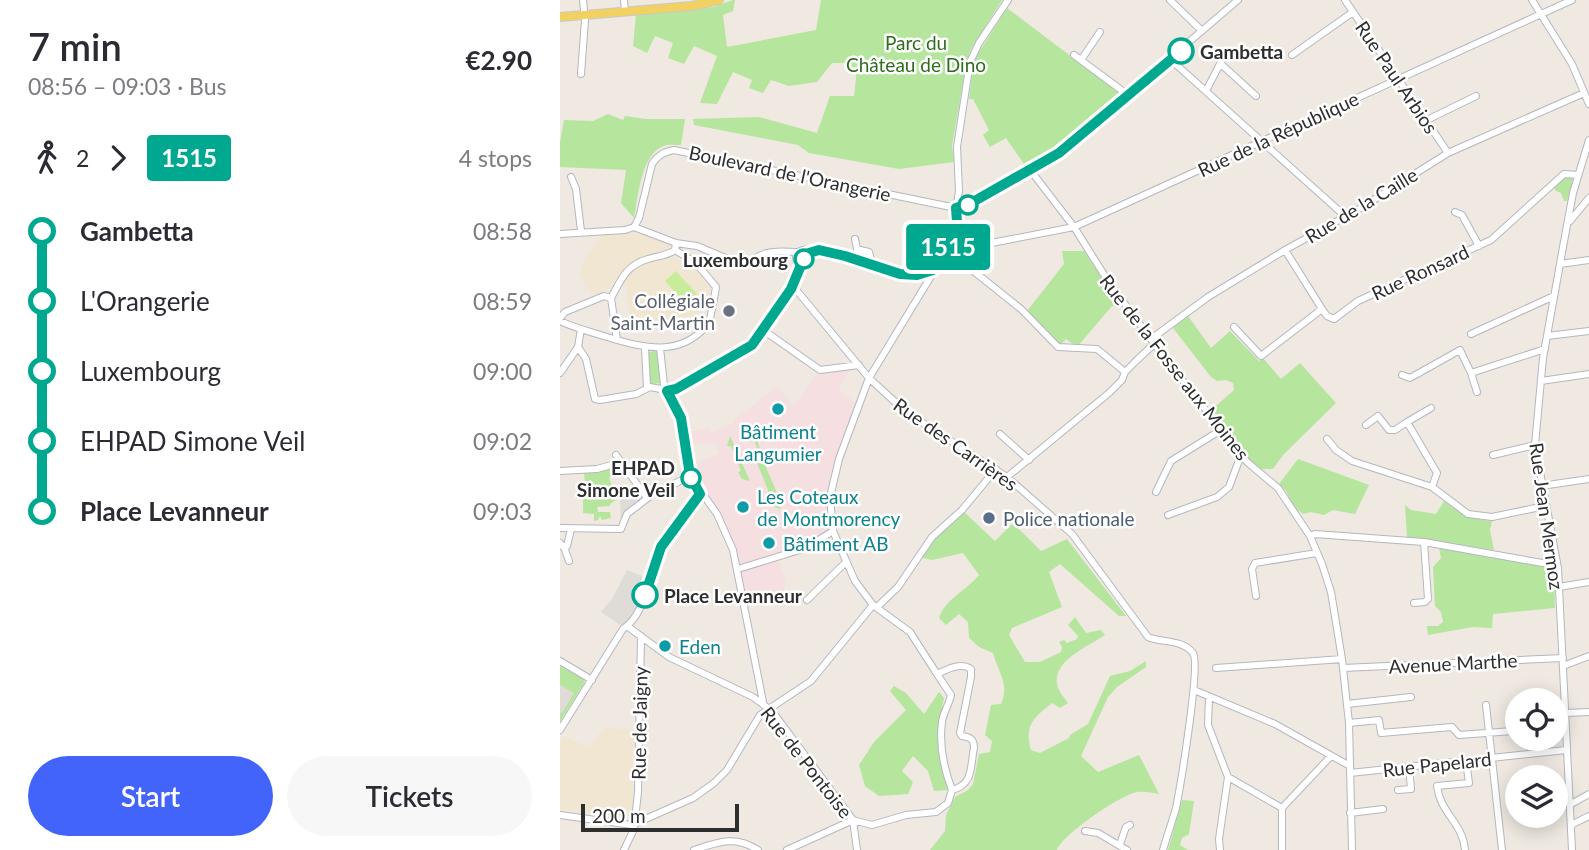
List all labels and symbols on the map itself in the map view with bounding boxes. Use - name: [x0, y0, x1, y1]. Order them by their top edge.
- street label: Rue Paul Arbios: [1351, 16, 1443, 138]
- park label: Parc du Château de Dino: [846, 31, 986, 76]
- marker: Gambetta: [1168, 38, 1194, 64]
- place label: Gambetta: [1200, 40, 1283, 63]
- street label: Rue de la République: [1194, 87, 1362, 181]
- street label: Boulevard de l'Orangerie: [687, 140, 893, 206]
- street label: Rue de la Caille: [1301, 162, 1421, 248]
- unlabelled marker: [958, 195, 978, 215]
- line badge: 1515: [899, 224, 997, 270]
- street label: Rue Ronsard: [1368, 239, 1472, 305]
- place label: Luxembourg: [683, 248, 788, 271]
- marker: Luxembourg: [794, 249, 814, 269]
- street label: Rue de la Fosse aux Moines: [1095, 270, 1255, 464]
- place label: Collégiale Saint-Martin: [610, 289, 715, 334]
- marker: Collégiale Saint-Martin: [721, 303, 737, 319]
- street label: Rue des Carrières: [890, 393, 1022, 495]
- marker: Bâtiment Langumier: [770, 401, 786, 417]
- place label: Bâtiment Langumier: [734, 420, 822, 465]
- street label: Rue Jean Mermoz: [1525, 441, 1569, 591]
- place label: EHPAD Simone Veil: [577, 456, 675, 501]
- marker: EHPAD Simone Veil: [681, 468, 701, 488]
- place label: Les Coteaux de Montmorency: [757, 485, 901, 530]
- marker: Les Coteaux de Montmorency: [735, 499, 751, 515]
- place label: Police nationale: [1003, 507, 1134, 530]
- marker: Police nationale: [981, 510, 997, 526]
- place label: Bâtiment AB: [783, 532, 888, 555]
- marker: Bâtiment AB: [761, 535, 777, 551]
- marker: Place Levanneur: [632, 582, 658, 608]
- place label: Place Levanneur: [664, 584, 803, 607]
- place label: Eden: [679, 635, 721, 658]
- marker: Eden: [657, 638, 673, 654]
- street label: Avenue Marthe: [1388, 648, 1518, 678]
- street label: Rue de Jaigny: [627, 666, 651, 780]
- street label: Rue de Pontoise: [756, 702, 858, 822]
- street label: Rue Papelard: [1381, 747, 1493, 781]
- scale bar: [581, 801, 738, 833]

